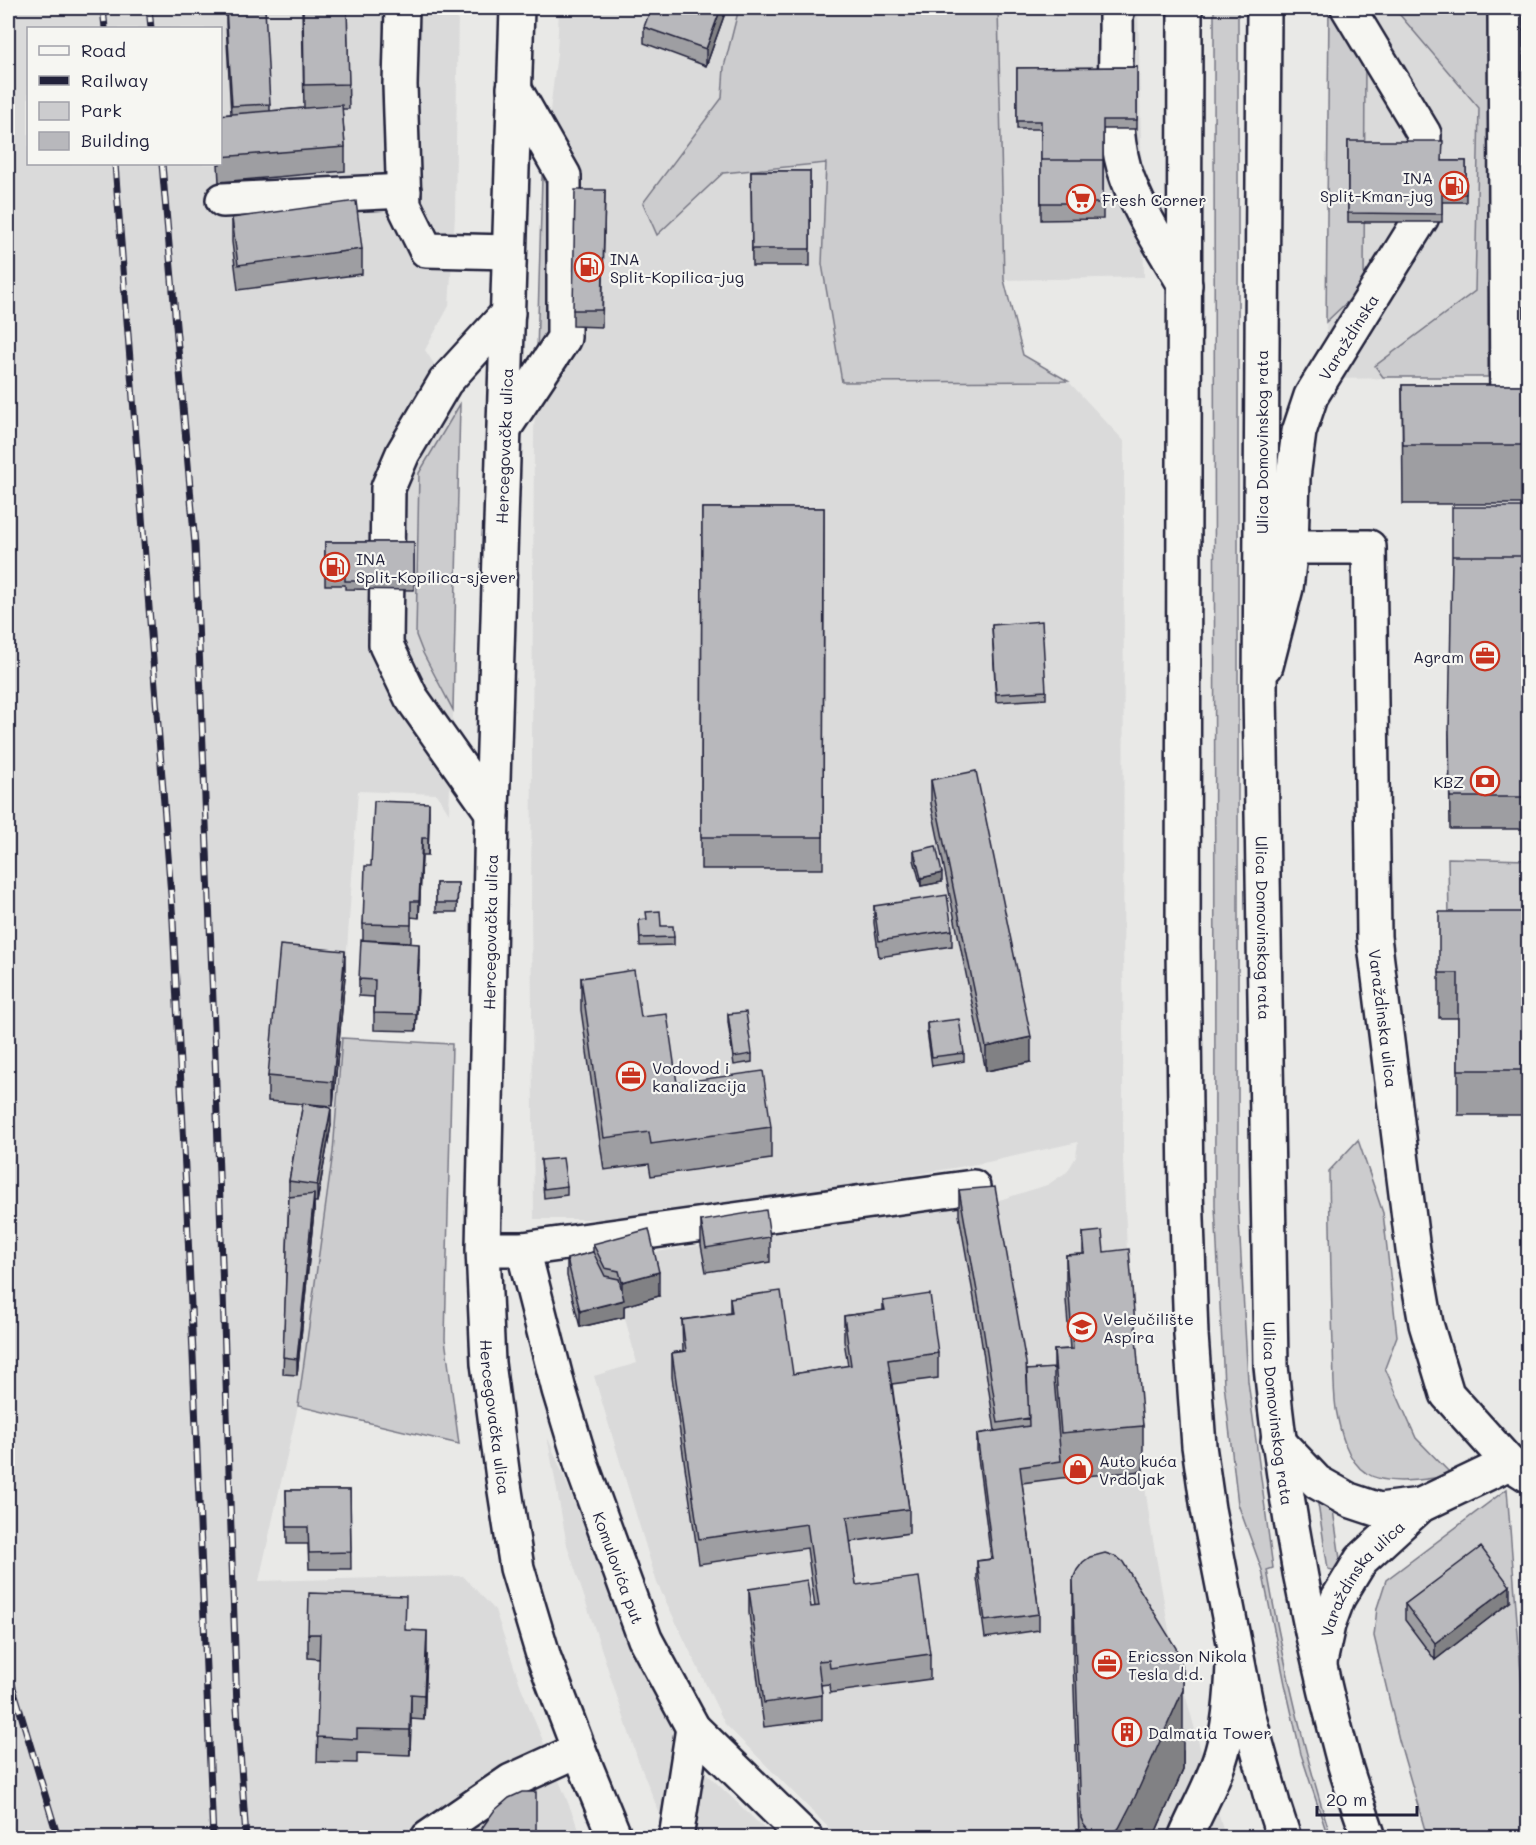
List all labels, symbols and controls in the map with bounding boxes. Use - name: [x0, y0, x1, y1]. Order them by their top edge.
- legend: [27, 27, 222, 165]
- text: Road: [81, 38, 126, 62]
- text: Railway: [81, 68, 148, 92]
- text: Park: [81, 98, 122, 122]
- text: Building: [81, 128, 149, 152]
- place label: INA Split-Kman-jug: [1320, 167, 1433, 206]
- fuel station icon: INA Split-Kman-jug: [1438, 170, 1470, 202]
- supermarket icon: Fresh Corner: [1065, 183, 1097, 215]
- place label: Fresh Corner: [1102, 189, 1207, 210]
- place label: INA Split-Kopilica-jug: [610, 248, 744, 287]
- fuel station icon: INA Split-Kopilica-jug: [573, 251, 605, 283]
- street label: Varaždinska: [1313, 290, 1382, 384]
- street label: Ulica Domovinskog rata: [1251, 350, 1272, 534]
- street label: Hercegovačka ulica: [491, 368, 517, 524]
- place label: INA Split-Kopilica-sjever: [356, 548, 516, 587]
- fuel station icon: INA Split-Kopilica-sjever: [319, 551, 351, 583]
- office icon: Agram: [1469, 640, 1501, 672]
- place label: Agram: [1413, 646, 1464, 667]
- bank icon: KBZ: [1469, 765, 1501, 797]
- place label: KBZ: [1434, 771, 1464, 792]
- street label: Ulica Domovinskog rata: [1252, 836, 1276, 1020]
- street label: Hercegovačka ulica: [478, 854, 502, 1010]
- street label: Varaždinska ulica: [1365, 948, 1403, 1089]
- place label: Vodovod i kanalizacija: [652, 1057, 747, 1096]
- office icon: Vodovod i kanalizacija: [615, 1060, 647, 1092]
- place label: Veleučilište Aspira: [1103, 1308, 1194, 1347]
- school or university icon: Veleučilište Aspira: [1066, 1311, 1098, 1343]
- street label: Ulica Domovinskog rata: [1260, 1322, 1299, 1507]
- street label: Hercegovačka ulica: [476, 1339, 516, 1496]
- place label: Auto kuća Vrdoljak: [1099, 1450, 1177, 1489]
- shop icon: Auto kuća Vrdoljak: [1062, 1453, 1094, 1485]
- street label: Komulovića put: [589, 1509, 649, 1627]
- street label: Varaždinska ulica: [1315, 1515, 1408, 1639]
- place label: Ericsson Nikola Tesla d.d.: [1128, 1645, 1247, 1684]
- office icon: Ericsson Nikola Tesla d.d.: [1091, 1648, 1123, 1680]
- building icon: Dalmatia Tower: [1111, 1716, 1143, 1748]
- place label: Dalmatia Tower: [1148, 1722, 1271, 1743]
- scale bar: [1317, 1779, 1418, 1817]
- text: 20 m: [1326, 1787, 1367, 1811]

